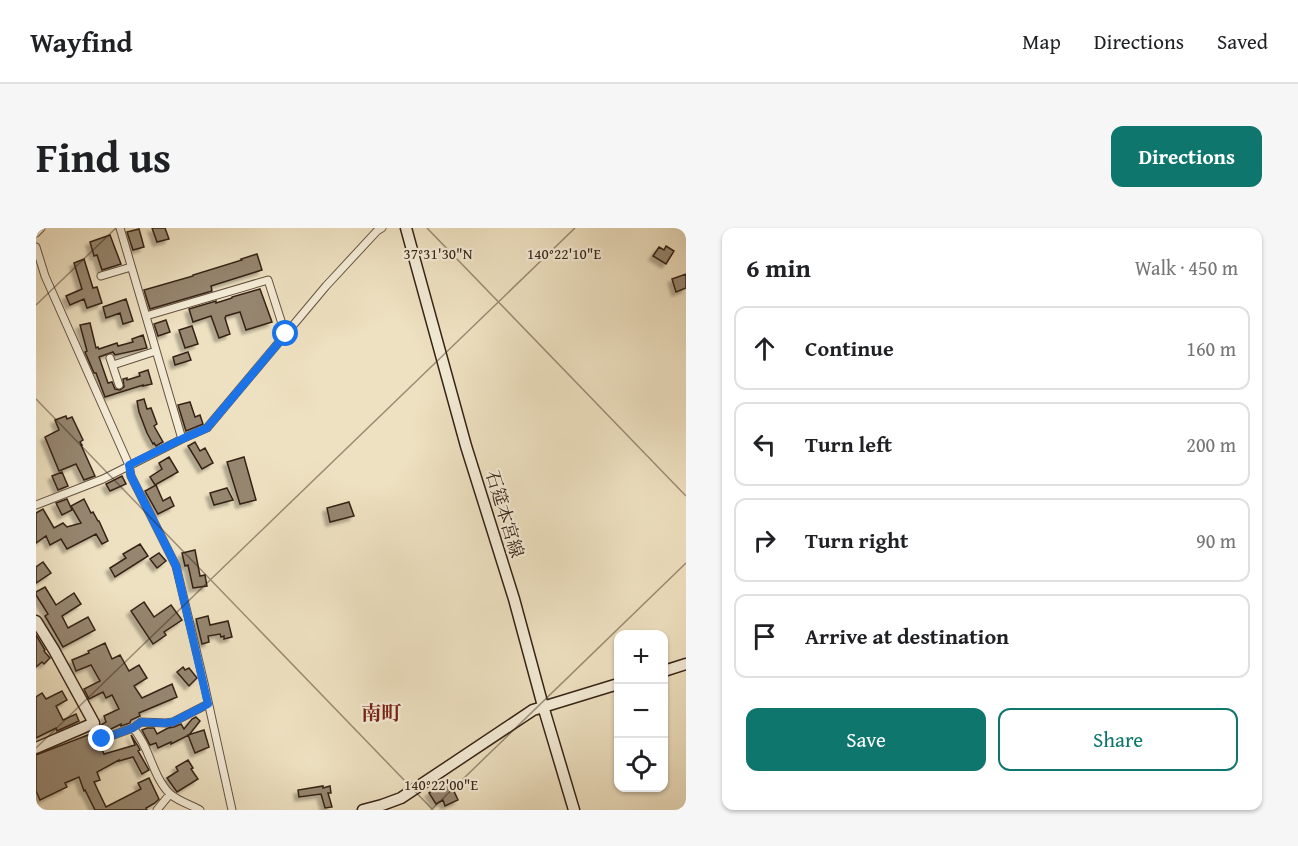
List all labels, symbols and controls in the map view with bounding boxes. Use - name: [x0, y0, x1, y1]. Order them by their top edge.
- text: Wayfind: [30, 21, 132, 62]
- text: Map: [1022, 26, 1061, 57]
- text: Directions: [1094, 26, 1184, 57]
- text: Saved: [1217, 26, 1268, 57]
- text: Find us: [36, 126, 171, 187]
- button: Directions: [1111, 126, 1262, 187]
- text: 37°31'30"N: [404, 243, 473, 264]
- text: 140°22'10"E: [527, 243, 601, 264]
- text: 6 min: [746, 248, 811, 287]
- text: Walk · 450 m: [1135, 253, 1238, 282]
- route start: [272, 320, 298, 346]
- icon: ahead: [748, 332, 781, 365]
- text: Continue: [805, 332, 894, 364]
- text: 160 m: [1186, 334, 1236, 363]
- icon: left: [748, 428, 781, 461]
- text: Turn left: [805, 428, 892, 460]
- text: 200 m: [1186, 430, 1236, 459]
- street label: 石筵本宮線: [479, 467, 531, 561]
- icon: right: [748, 524, 781, 557]
- text: Turn right: [805, 524, 908, 556]
- text: 90 m: [1196, 526, 1236, 555]
- icon: arrive: [748, 620, 781, 653]
- text: Arrive at destination: [805, 620, 1009, 652]
- map controls: [614, 630, 668, 792]
- button: +: [614, 630, 668, 684]
- button: −: [614, 684, 668, 738]
- district label: 南町: [361, 698, 402, 727]
- button: Save: [746, 708, 986, 771]
- button: Share: [998, 708, 1238, 771]
- route end: [88, 725, 114, 751]
- button: locate: [614, 738, 668, 792]
- text: 140°22'00"E: [404, 774, 478, 795]

